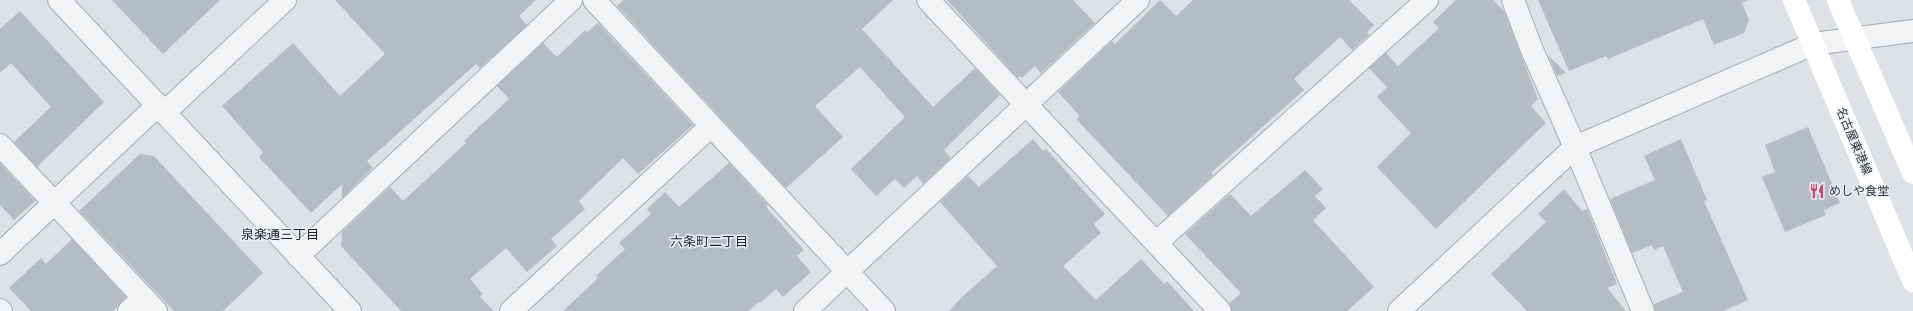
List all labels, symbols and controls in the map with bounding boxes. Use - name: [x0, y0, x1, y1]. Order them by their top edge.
- street label: 名古屋東港線: [1833, 105, 1875, 177]
- restaurant icon: めしや食堂: [1808, 182, 1826, 200]
- place label: めしや食堂: [1829, 183, 1889, 198]
- district label: 泉楽通三丁目: [241, 226, 319, 242]
- district label: 六条町二丁目: [670, 233, 748, 249]

